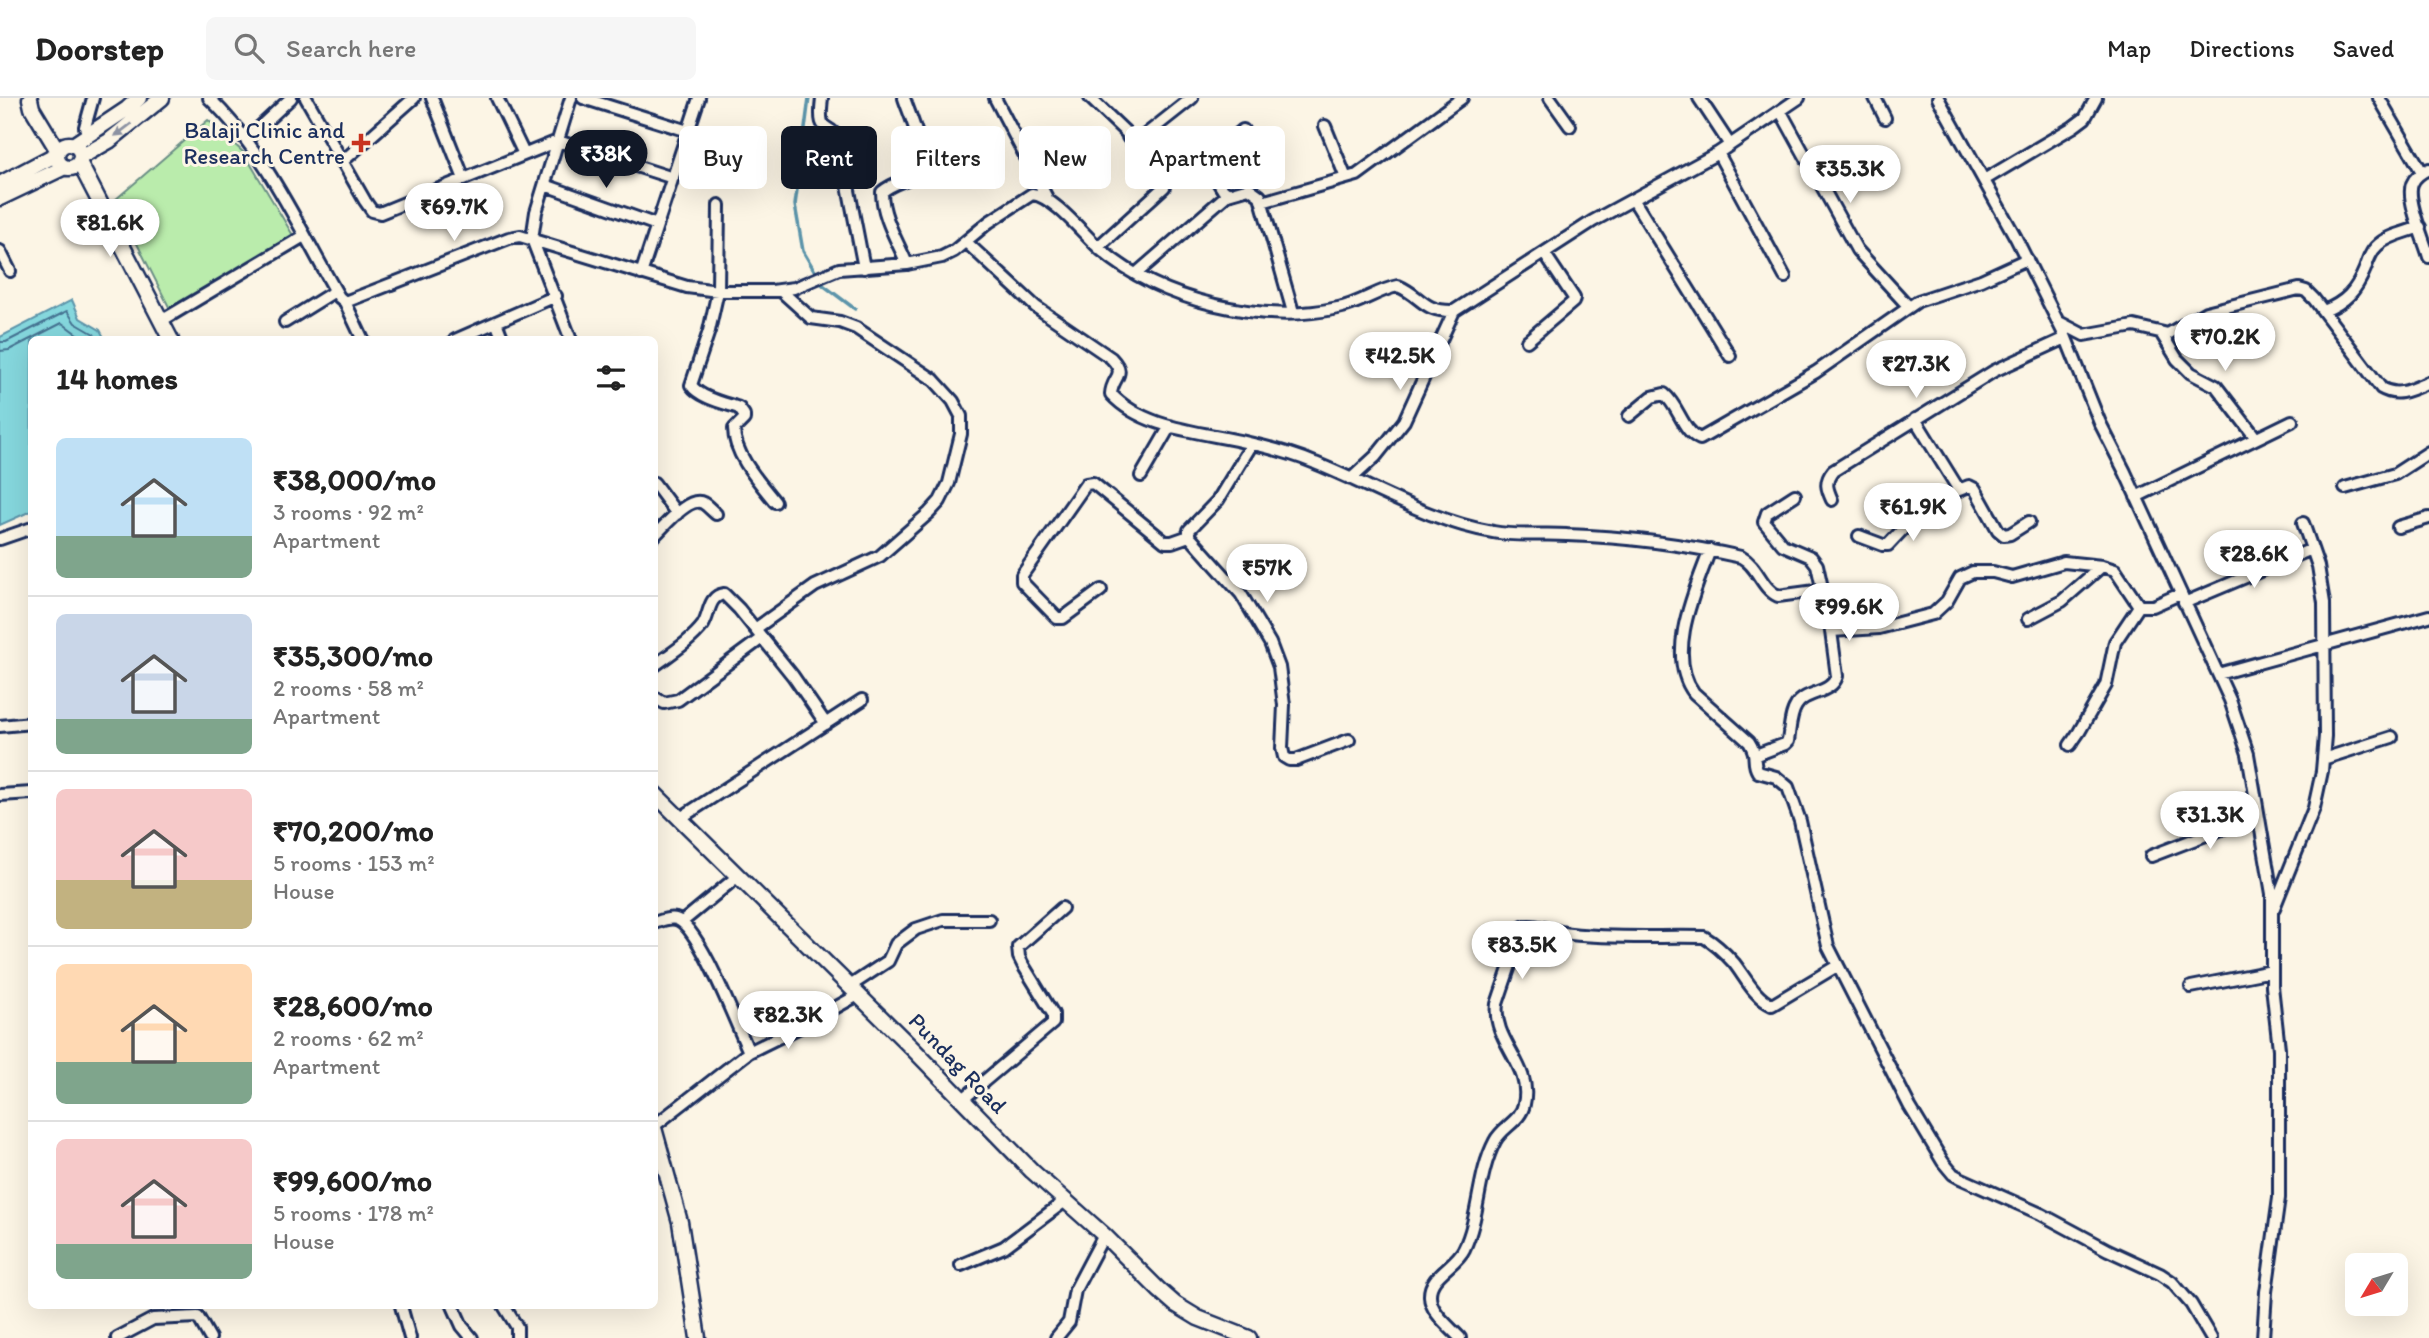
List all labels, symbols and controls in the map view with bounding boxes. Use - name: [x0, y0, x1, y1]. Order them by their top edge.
- search box: [206, 17, 696, 80]
- text: Doorstep: [35, 29, 164, 68]
- icon: search: [230, 29, 268, 67]
- text: Search here: [286, 32, 416, 64]
- text: Map: [2107, 34, 2151, 63]
- text: Directions: [2189, 34, 2295, 63]
- text: Saved: [2333, 34, 2394, 63]
- place label: Balaji Clinic and Research Centre: [183, 116, 345, 170]
- one-way arrow: [114, 123, 132, 137]
- chip: Buy: [679, 126, 767, 189]
- chip: Rent: [781, 126, 877, 189]
- chip: Filters: [891, 126, 1005, 189]
- chip: New: [1019, 126, 1111, 189]
- chip: Apartment: [1125, 126, 1285, 189]
- pin: ₹38K: [565, 130, 647, 190]
- marker: Balaji Clinic and Research Centre: [351, 133, 371, 153]
- text: ₹38K: [580, 139, 632, 167]
- pin: ₹35.3K: [1793, 146, 1907, 205]
- text: ₹35.3K: [1816, 154, 1884, 182]
- pin: ₹69.7K: [397, 184, 511, 243]
- text: ₹69.7K: [420, 192, 488, 220]
- pin: ₹81.6K: [53, 200, 167, 259]
- text: ₹81.6K: [76, 208, 144, 236]
- pin: ₹70.2K: [2168, 314, 2282, 373]
- text: ₹70.2K: [2190, 322, 2260, 350]
- pin: ₹42.5K: [1343, 332, 1457, 392]
- text: ₹42.5K: [1365, 341, 1435, 369]
- pin: ₹27.3K: [1859, 341, 1973, 400]
- text: ₹27.3K: [1882, 349, 1950, 377]
- icon: filters: [592, 359, 630, 397]
- text: 14 homes: [56, 360, 178, 397]
- text: ₹38,000/mo: [273, 461, 436, 498]
- icon: home: [112, 466, 196, 550]
- pin: ₹61.9K: [1856, 484, 1970, 543]
- text: ₹61.9K: [1880, 492, 1946, 520]
- text: 3 rooms · 92 m²: [273, 498, 424, 526]
- text: Apartment: [273, 526, 380, 554]
- pin: ₹28.6K: [2197, 531, 2311, 590]
- text: ₹28.6K: [2220, 539, 2288, 567]
- pin: ₹57K: [1226, 545, 1308, 604]
- text: ₹57K: [1242, 553, 1292, 581]
- pin: ₹99.6K: [1792, 584, 1906, 643]
- text: ₹99.6K: [1815, 592, 1883, 620]
- text: ₹35,300/mo: [273, 637, 433, 674]
- icon: home: [112, 642, 196, 726]
- text: 2 rooms · 58 m²: [273, 674, 424, 702]
- text: Apartment: [273, 702, 380, 730]
- pin: ₹31.3K: [2153, 792, 2267, 851]
- text: ₹31.3K: [2176, 800, 2244, 828]
- text: ₹70,200/mo: [273, 812, 434, 849]
- icon: home: [112, 817, 196, 901]
- text: 5 rooms · 153 m²: [273, 849, 435, 877]
- text: House: [273, 877, 335, 905]
- pin: ₹83.5K: [1465, 922, 1579, 981]
- text: ₹83.5K: [1488, 930, 1556, 958]
- text: ₹28,600/mo: [273, 987, 433, 1024]
- icon: home: [112, 992, 196, 1076]
- pin: ₹82.3K: [731, 992, 845, 1051]
- text: ₹82.3K: [754, 1000, 822, 1028]
- street label: Pundag Road: [903, 1007, 1013, 1120]
- text: 2 rooms · 62 m²: [273, 1024, 424, 1052]
- text: Apartment: [273, 1052, 380, 1080]
- text: ₹99,600/mo: [273, 1162, 432, 1199]
- icon: home: [112, 1167, 196, 1251]
- text: 5 rooms · 178 m²: [273, 1199, 434, 1227]
- text: House: [273, 1227, 335, 1255]
- north arrow: [2345, 1253, 2408, 1316]
- map controls: [2345, 1253, 2408, 1316]

